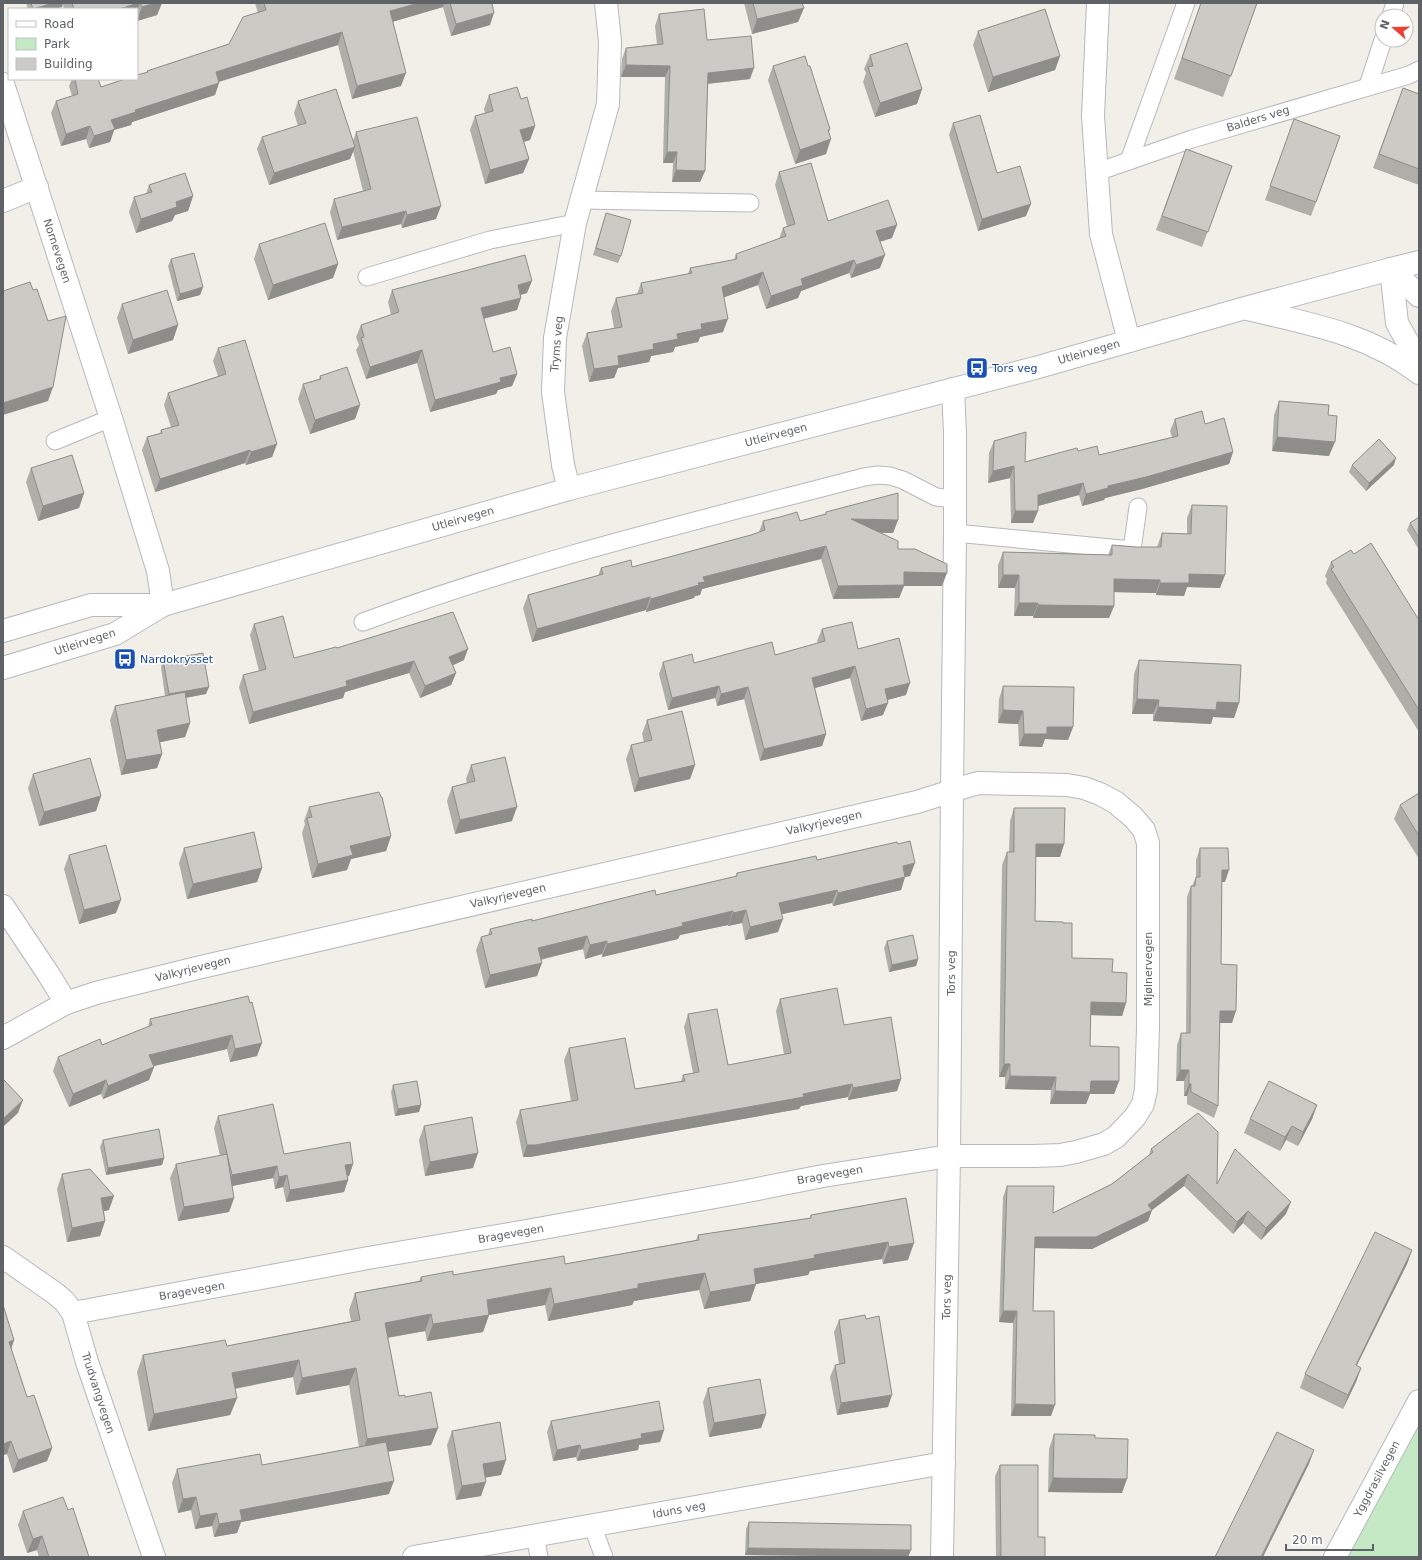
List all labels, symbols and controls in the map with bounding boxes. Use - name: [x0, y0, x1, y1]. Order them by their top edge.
- legend: [8, 8, 138, 80]
- north arrow: [1374, 8, 1414, 48]
- text: Road: [44, 17, 74, 31]
- text: N: [1377, 18, 1393, 31]
- text: Park: [44, 37, 70, 51]
- text: Building: [44, 57, 93, 71]
- street label: Balders veg: [1225, 103, 1291, 135]
- street label: Nornevegen: [40, 217, 74, 285]
- street label: Tryms veg: [548, 315, 566, 374]
- street label: Utleirvegen: [1057, 337, 1121, 367]
- bus stop icon: Tors veg: [964, 355, 990, 381]
- place label: Tors veg: [991, 362, 1038, 375]
- street label: Utleirvegen: [744, 420, 809, 450]
- street label: Utleirvegen: [431, 504, 495, 534]
- street label: Utleirvegen: [53, 626, 117, 658]
- bus stop icon: Nardokrysset: [112, 646, 138, 672]
- place label: Nardokrysset: [140, 653, 214, 666]
- street label: Valkyrjevegen: [785, 808, 863, 838]
- street label: Valkyrjevegen: [469, 881, 547, 911]
- street label: Mjølnervegen: [1142, 932, 1155, 1006]
- street label: Tors veg: [945, 950, 958, 997]
- street label: Valkyrjevegen: [154, 953, 232, 985]
- street label: Bragevegen: [796, 1163, 864, 1187]
- street label: Bragevegen: [477, 1222, 545, 1246]
- street label: Tors veg: [940, 1274, 954, 1321]
- street label: Bragevegen: [158, 1279, 226, 1303]
- street label: Trudvangvegen: [78, 1350, 117, 1435]
- street label: Yggdrasilvegen: [1351, 1439, 1403, 1520]
- street label: Iduns veg: [651, 1499, 707, 1521]
- scale bar: [1286, 1526, 1373, 1552]
- text: 20 m: [1292, 1533, 1323, 1547]

